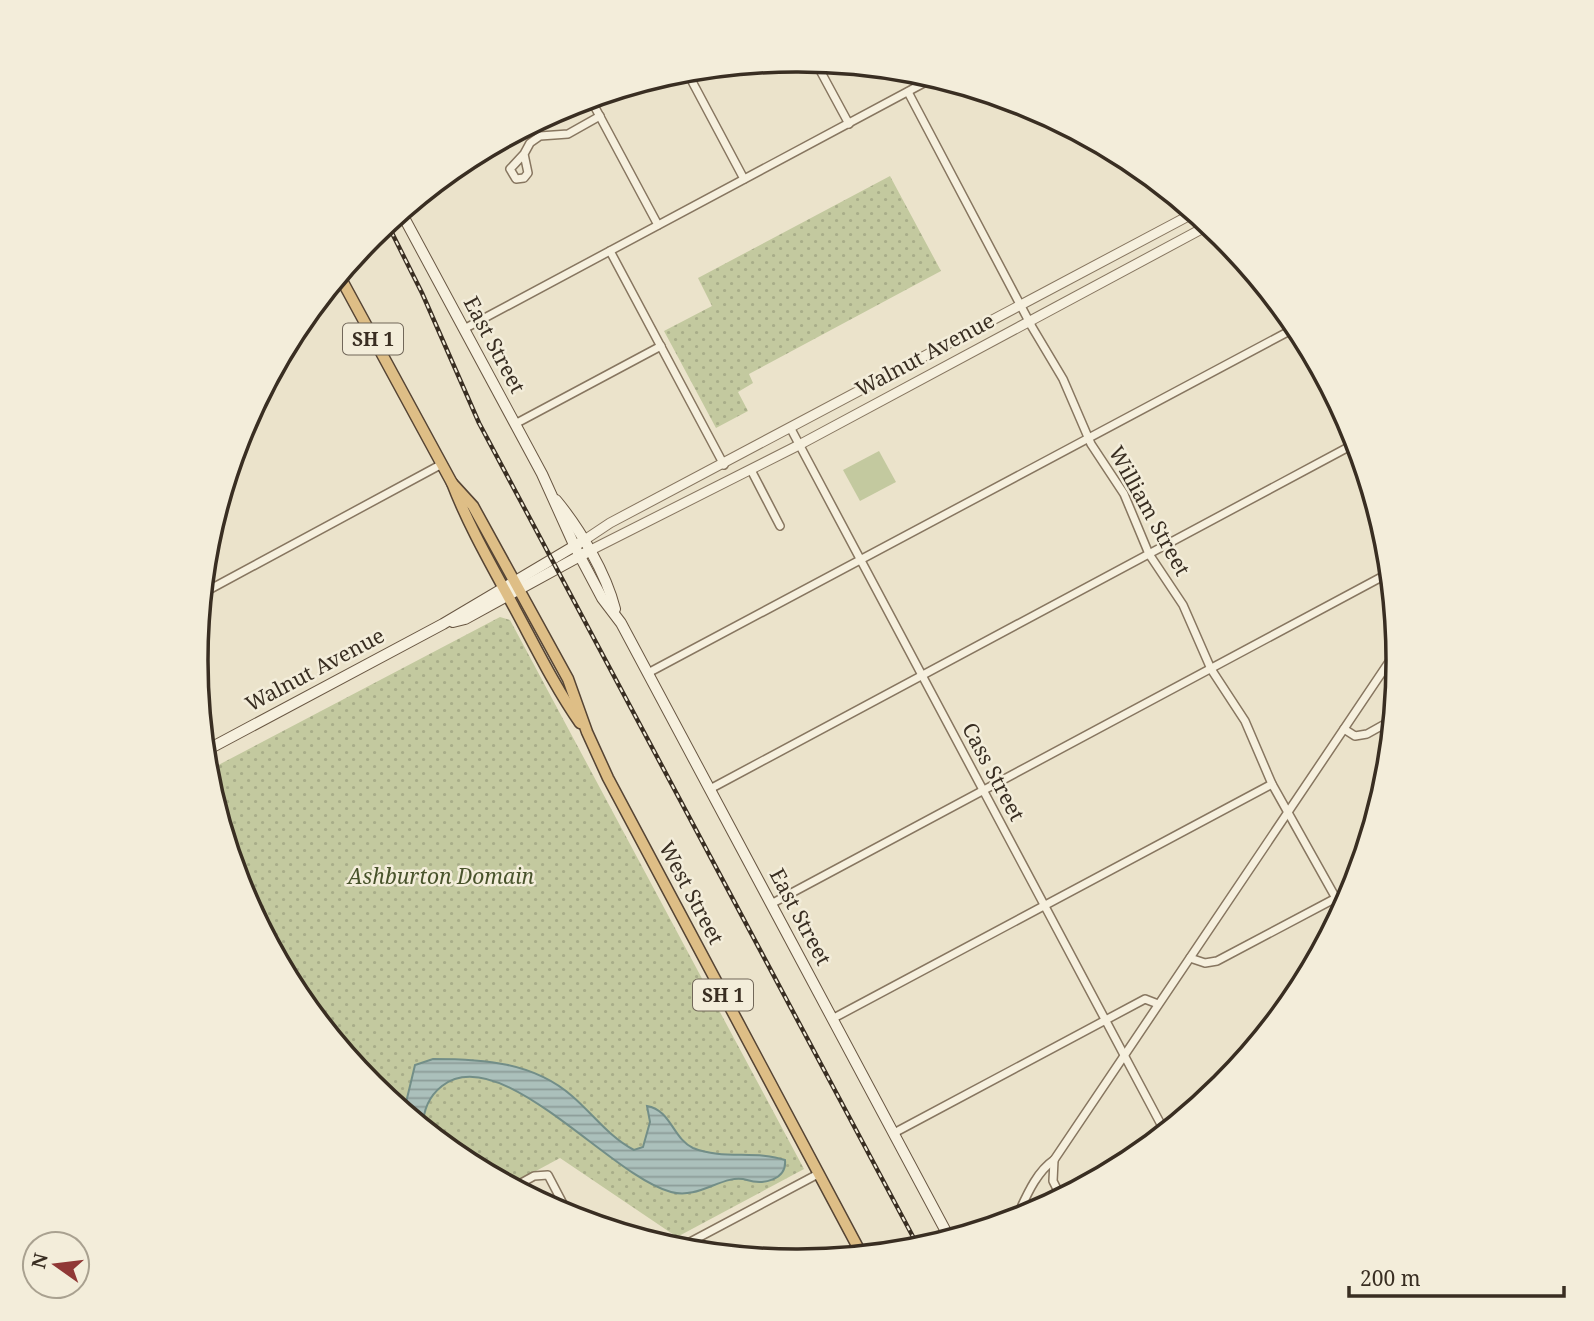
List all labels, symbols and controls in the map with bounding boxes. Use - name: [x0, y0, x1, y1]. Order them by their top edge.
- street label: East Street: [458, 291, 532, 398]
- street label: Walnut Avenue: [850, 306, 999, 403]
- road number: SH 1: [343, 324, 403, 354]
- street label: William Street: [1103, 441, 1197, 580]
- street label: Walnut Avenue: [240, 621, 389, 718]
- street label: Cass Street: [956, 717, 1032, 826]
- street label: West Street: [653, 836, 731, 949]
- park label: Ashburton Domain: [346, 862, 535, 890]
- street label: East Street: [764, 863, 838, 970]
- road number: SH 1: [693, 979, 753, 1010]
- north arrow: [21, 1230, 91, 1300]
- text: N: [25, 1250, 54, 1271]
- scale bar: [1349, 1254, 1564, 1298]
- text: 200 m: [1360, 1264, 1421, 1292]

